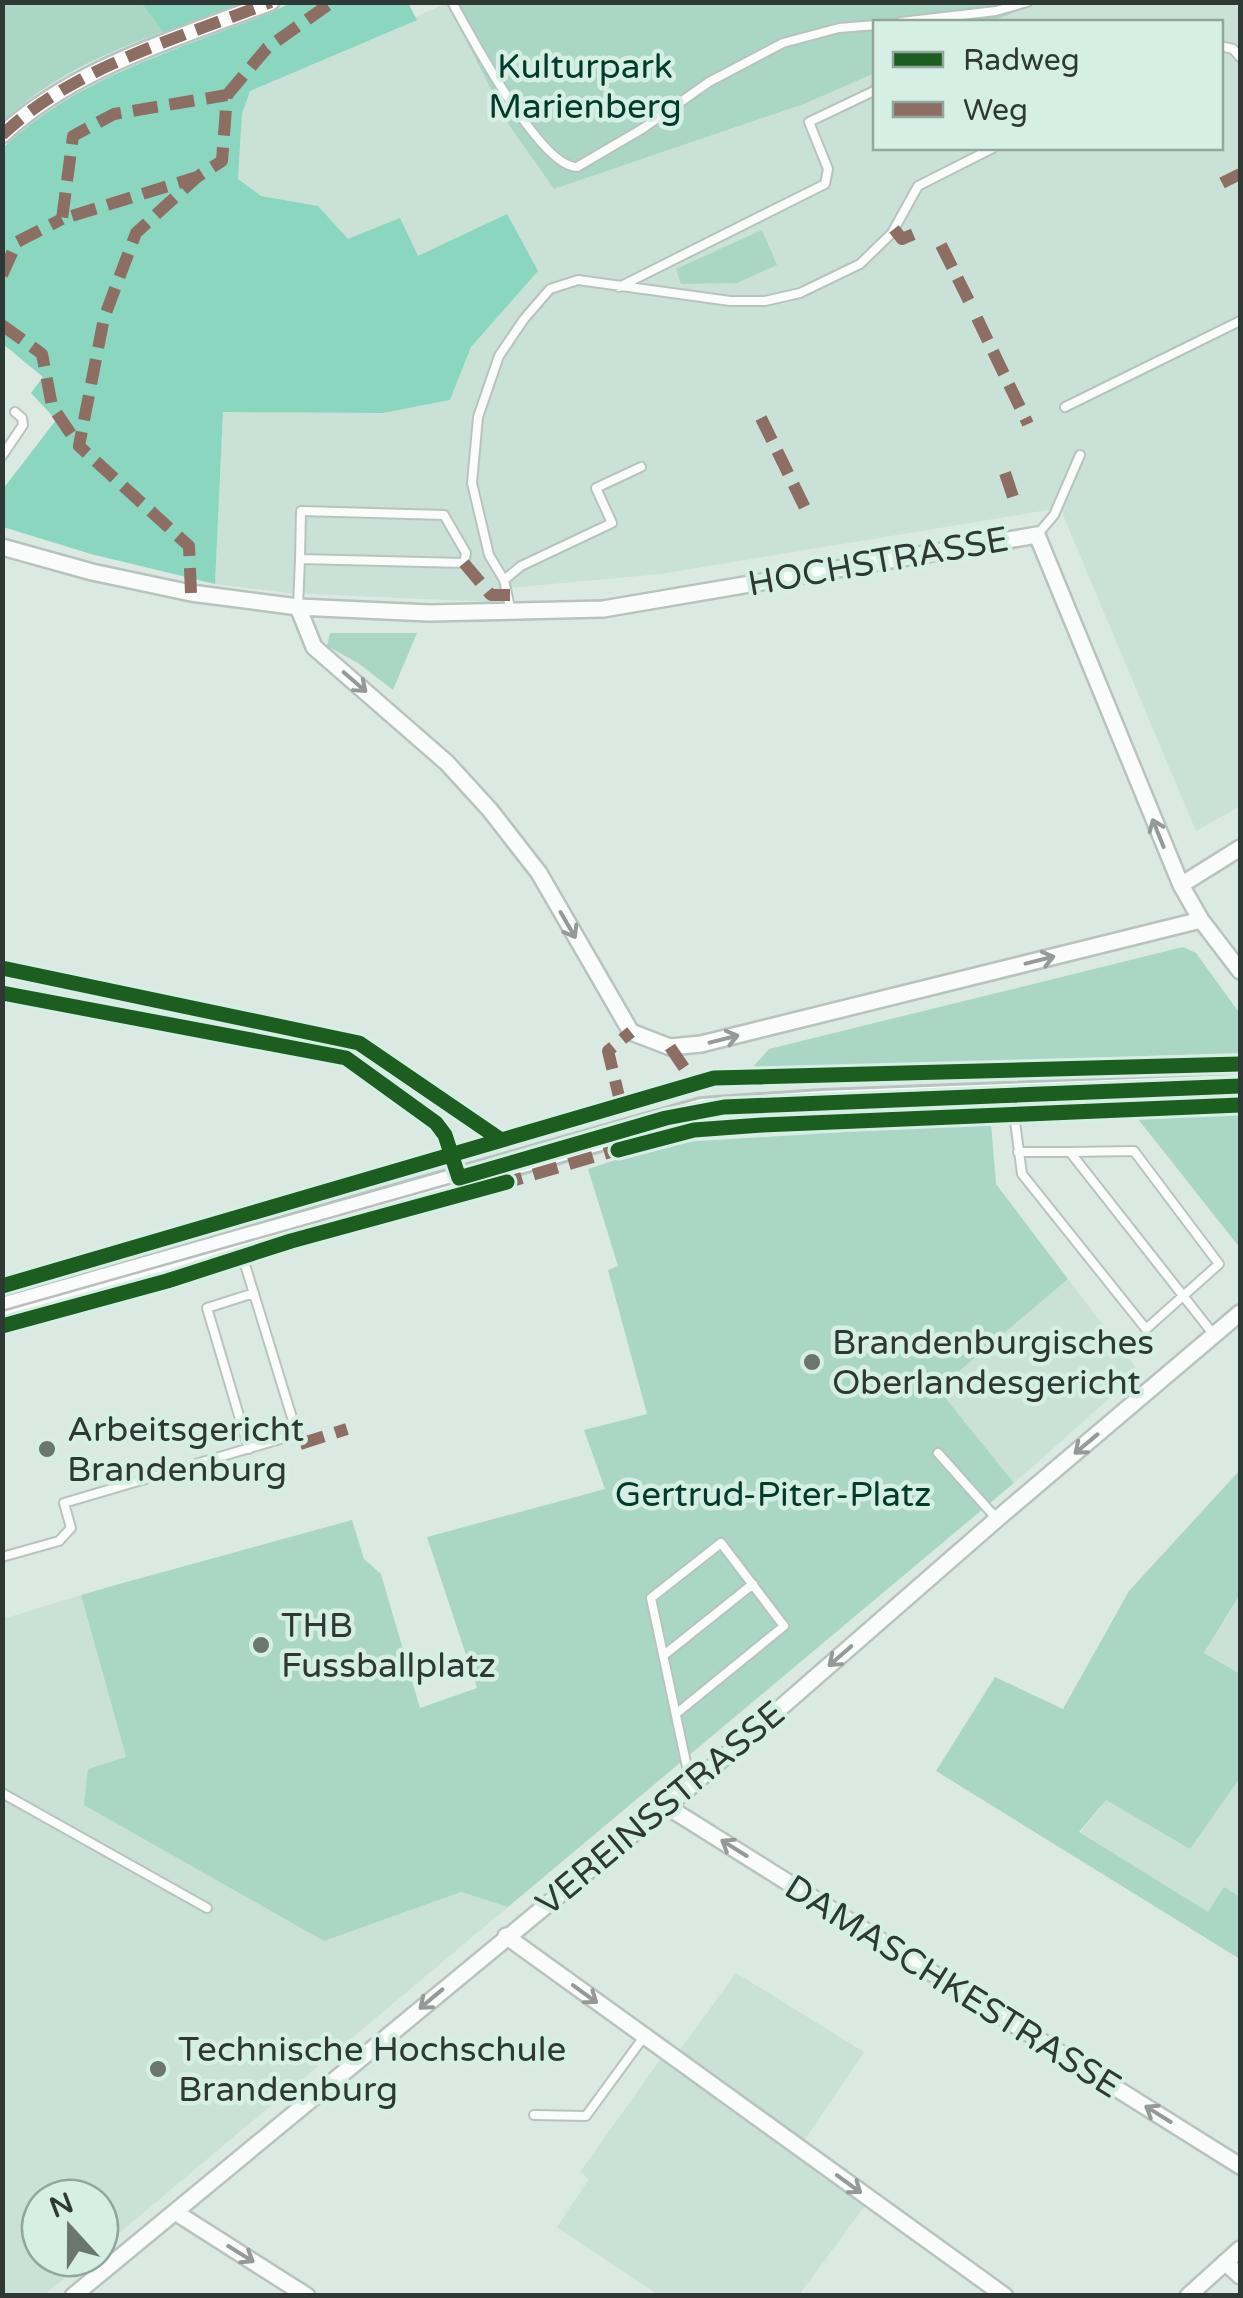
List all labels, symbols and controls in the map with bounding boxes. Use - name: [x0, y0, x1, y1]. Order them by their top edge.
- legend: [873, 20, 1223, 150]
- text: Radweg: [963, 42, 1080, 79]
- park label: Kulturpark Marienberg: [488, 46, 682, 128]
- text: Weg: [963, 92, 1028, 129]
- street label: HOCHSTRASSE: [745, 518, 1012, 606]
- one-way arrow: [342, 671, 368, 693]
- one-way arrow: [1148, 818, 1166, 848]
- one-way arrow: [559, 909, 579, 939]
- one-way arrow: [1023, 950, 1055, 968]
- one-way arrow: [707, 1029, 739, 1047]
- place label: Brandenburgisches Oberlandesgericht: [832, 1322, 1154, 1404]
- marker: Brandenburgisches Oberlandesgericht: [801, 1351, 823, 1373]
- place label: Arbeitsgericht Brandenburg: [67, 1409, 304, 1491]
- one-way arrow: [1074, 1432, 1099, 1455]
- marker: Arbeitsgericht Brandenburg: [36, 1438, 58, 1460]
- park label: Gertrud-Piter-Platz: [615, 1474, 931, 1516]
- place label: THB Fussballplatz: [281, 1605, 496, 1687]
- marker: THB Fussballplatz: [250, 1634, 272, 1656]
- one-way arrow: [827, 1645, 853, 1667]
- street label: VEREINSSTRASSE: [528, 1693, 793, 1925]
- one-way arrow: [720, 1838, 749, 1859]
- street label: DAMASCHKESTRASSE: [777, 1866, 1128, 2107]
- one-way arrow: [571, 1984, 598, 2005]
- one-way arrow: [419, 1987, 445, 2009]
- place label: Technische Hochschule Brandenburg: [178, 2029, 566, 2111]
- marker: Technische Hochschule Brandenburg: [147, 2058, 169, 2080]
- one-way arrow: [1144, 2104, 1173, 2124]
- one-way arrow: [834, 2173, 862, 2194]
- north arrow: [20, 2178, 120, 2278]
- text: N: [45, 2186, 78, 2225]
- one-way arrow: [226, 2243, 255, 2264]

